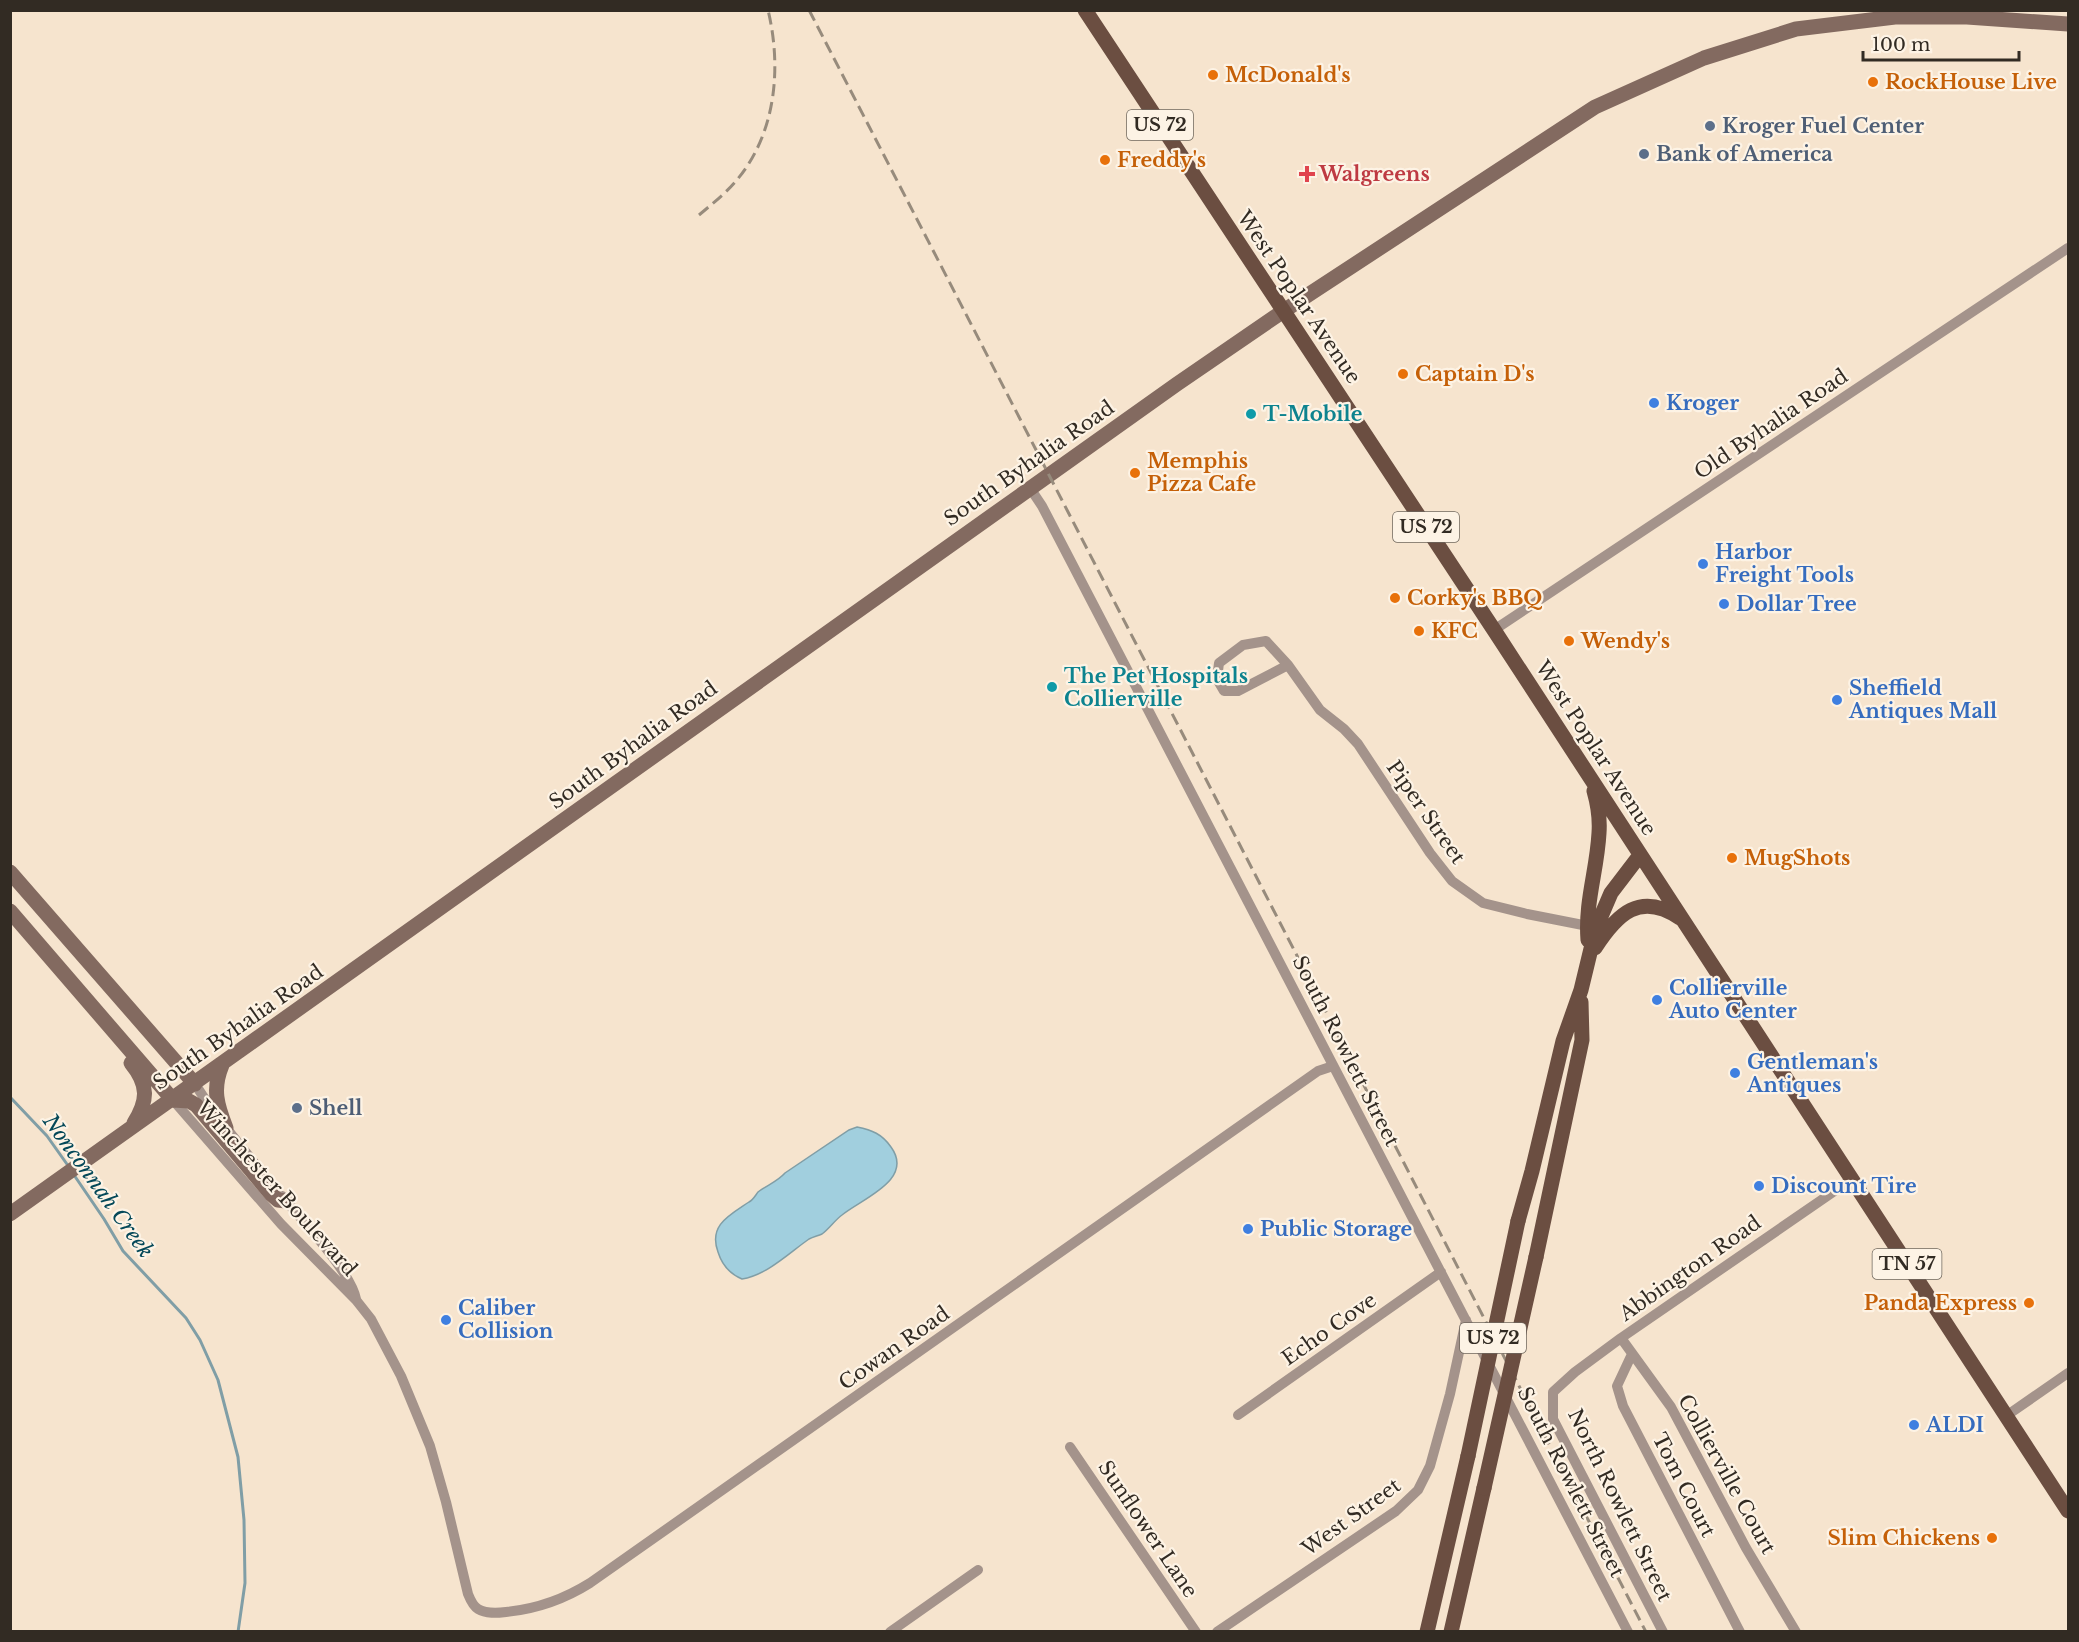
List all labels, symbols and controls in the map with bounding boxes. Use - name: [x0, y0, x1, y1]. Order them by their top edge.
- scale bar: [1863, 24, 2019, 62]
- text: 100 m: [1872, 34, 1930, 56]
- place label: McDonald's: [1225, 63, 1351, 87]
- marker: McDonald's: [1206, 68, 1220, 82]
- place label: RockHouse Live: [1885, 70, 2057, 94]
- marker: RockHouse Live: [1866, 75, 1880, 89]
- road number: US 72: [1127, 110, 1193, 140]
- place label: Kroger Fuel Center: [1722, 114, 1924, 138]
- marker: Kroger Fuel Center: [1703, 119, 1717, 133]
- place label: Bank of America: [1656, 142, 1833, 166]
- marker: Bank of America: [1637, 147, 1651, 161]
- place label: Freddy's: [1117, 148, 1206, 172]
- marker: Freddy's: [1098, 153, 1112, 167]
- place label: Walgreens: [1318, 162, 1430, 186]
- marker: Walgreens: [1300, 167, 1314, 181]
- street label: West Poplar Avenue: [1232, 205, 1366, 388]
- place label: Captain D's: [1415, 362, 1535, 386]
- street label: Old Byhalia Road: [1690, 364, 1852, 484]
- marker: Captain D's: [1396, 367, 1410, 381]
- place label: Kroger: [1666, 391, 1739, 415]
- street label: South Byhalia Road: [939, 395, 1119, 531]
- marker: Kroger: [1647, 396, 1661, 410]
- place label: T-Mobile: [1263, 402, 1362, 426]
- marker: T-Mobile: [1244, 407, 1258, 421]
- place label: Memphis Pizza Cafe: [1147, 449, 1256, 496]
- marker: Memphis Pizza Cafe: [1128, 466, 1142, 480]
- road number: US 72: [1393, 512, 1459, 542]
- place label: Harbor Freight Tools: [1715, 540, 1854, 587]
- marker: Harbor Freight Tools: [1696, 557, 1710, 571]
- place label: Corky's BBQ: [1407, 586, 1542, 610]
- marker: Corky's BBQ: [1388, 591, 1402, 605]
- place label: Dollar Tree: [1736, 592, 1857, 616]
- marker: Dollar Tree: [1717, 597, 1731, 611]
- place label: KFC: [1431, 619, 1478, 643]
- marker: KFC: [1412, 624, 1426, 638]
- place label: Wendy's: [1580, 629, 1670, 653]
- marker: Wendy's: [1562, 634, 1576, 648]
- street label: West Poplar Avenue: [1530, 655, 1661, 840]
- place label: The Pet Hospitals Collierville: [1064, 664, 1248, 711]
- street label: South Byhalia Road: [544, 676, 722, 814]
- place label: Sheffield Antiques Mall: [1848, 676, 1997, 723]
- marker: The Pet Hospitals Collierville: [1045, 680, 1059, 694]
- marker: Sheffield Antiques Mall: [1830, 693, 1844, 707]
- street label: Piper Street: [1382, 756, 1471, 869]
- place label: MugShots: [1744, 846, 1850, 870]
- marker: MugShots: [1725, 851, 1739, 865]
- street label: South Rowlett Street: [1288, 952, 1405, 1151]
- street label: South Byhalia Road: [148, 959, 328, 1095]
- place label: Collierville Auto Center: [1668, 976, 1797, 1023]
- marker: Collierville Auto Center: [1650, 993, 1664, 1007]
- place label: Gentleman's Antiques: [1746, 1050, 1878, 1097]
- marker: Gentleman's Antiques: [1728, 1066, 1742, 1080]
- street label: Winchester Boulevard: [191, 1094, 362, 1281]
- place label: Shell: [309, 1096, 362, 1120]
- marker: Shell: [290, 1101, 304, 1115]
- water label: Nonconnah Creek: [37, 1108, 159, 1263]
- place label: Discount Tire: [1771, 1174, 1917, 1198]
- marker: Discount Tire: [1752, 1179, 1766, 1193]
- street label: Abbington Road: [1614, 1210, 1766, 1326]
- place label: Public Storage: [1260, 1217, 1412, 1241]
- marker: Public Storage: [1241, 1222, 1255, 1236]
- road number: TN 57: [1872, 1249, 1942, 1279]
- street label: Echo Cove: [1277, 1288, 1381, 1370]
- place label: Panda Express: [1864, 1291, 2017, 1315]
- place label: Caliber Collision: [458, 1296, 554, 1343]
- marker: Panda Express: [2022, 1296, 2036, 1310]
- street label: Cowan Road: [834, 1301, 954, 1395]
- marker: Caliber Collision: [439, 1313, 453, 1327]
- road number: US 72: [1460, 1323, 1526, 1353]
- street label: South Rowlett Street: [1513, 1383, 1630, 1582]
- street label: Collierville Court: [1673, 1390, 1781, 1558]
- street label: North Rowlett Street: [1563, 1405, 1677, 1606]
- place label: ALDI: [1925, 1413, 1984, 1437]
- marker: ALDI: [1907, 1418, 1921, 1432]
- street label: Tom Court: [1647, 1429, 1721, 1542]
- street label: Sunflower Lane: [1093, 1456, 1203, 1602]
- street label: West Street: [1296, 1473, 1405, 1561]
- place label: Slim Chickens: [1827, 1526, 1980, 1550]
- marker: Slim Chickens: [1985, 1531, 1999, 1545]

